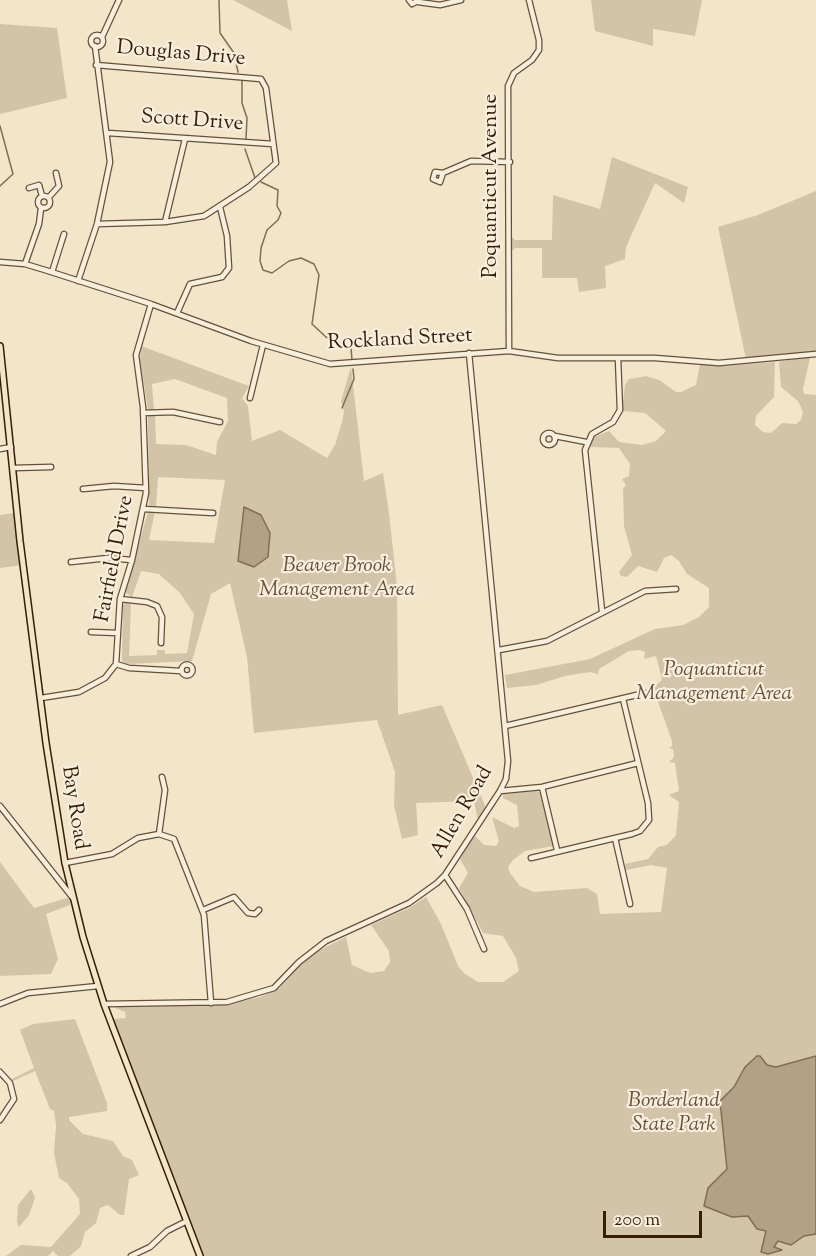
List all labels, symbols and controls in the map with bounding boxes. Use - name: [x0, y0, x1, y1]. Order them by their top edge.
- street label: Douglas Drive: [116, 37, 246, 73]
- street label: Poquanticut Avenue: [479, 94, 505, 278]
- street label: Scott Drive: [140, 106, 244, 138]
- street label: Rockland Street: [327, 325, 473, 357]
- street label: Fairfield Drive: [91, 494, 141, 624]
- park label: Beaver Brook Management Area: [259, 554, 415, 604]
- park label: Poquanticut Management Area: [636, 658, 792, 708]
- street label: Allen Road: [426, 762, 500, 864]
- street label: Bay Road: [54, 764, 92, 852]
- park label: Borderland State Park: [628, 1089, 720, 1139]
- scale bar: [606, 1199, 705, 1237]
- text: 200 m: [614, 1208, 660, 1234]

